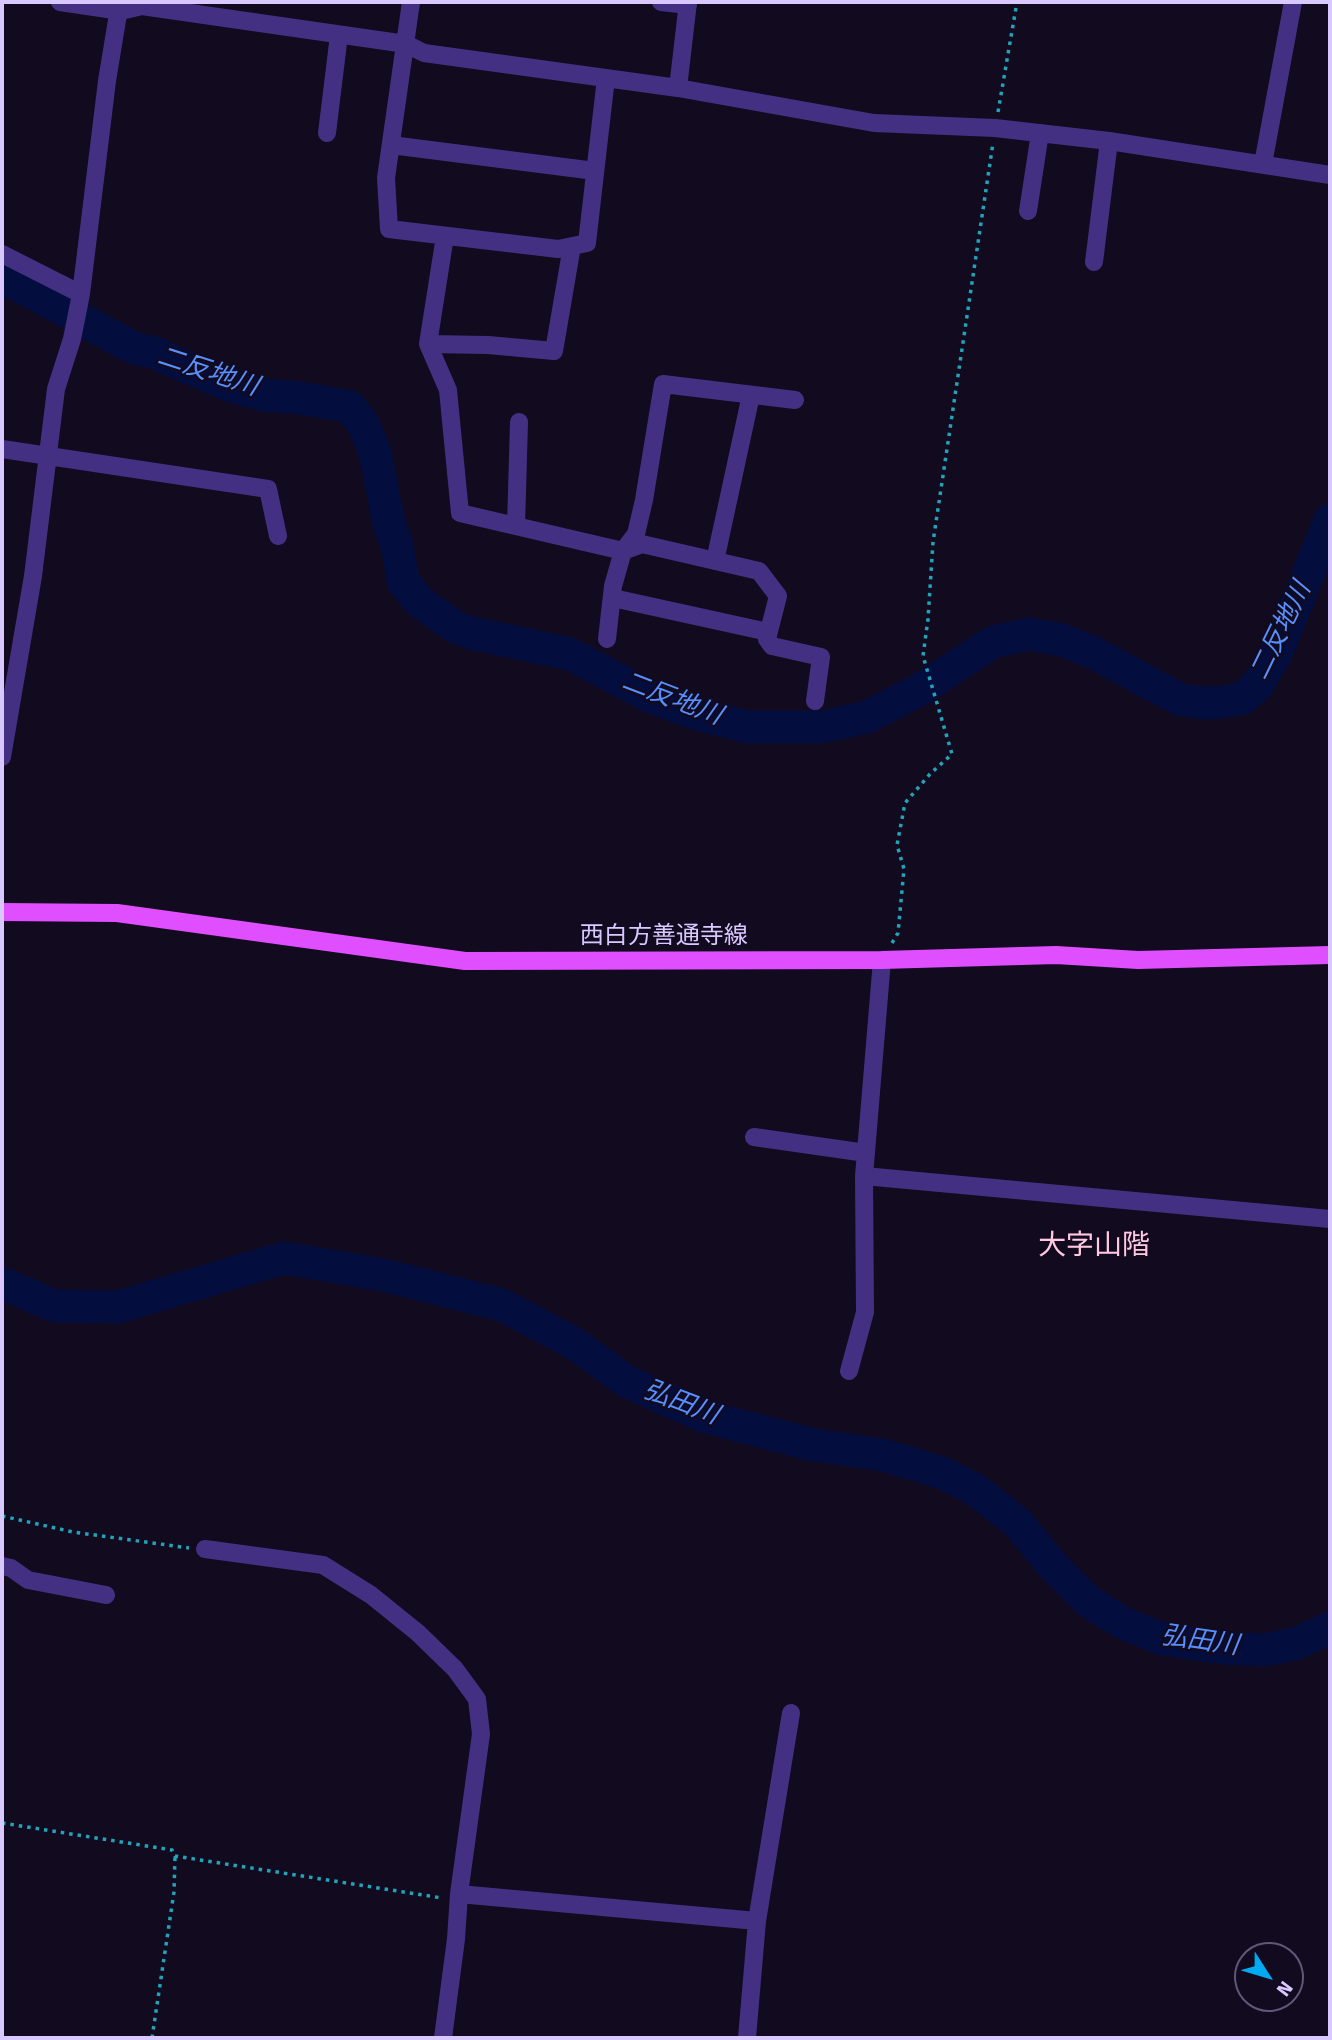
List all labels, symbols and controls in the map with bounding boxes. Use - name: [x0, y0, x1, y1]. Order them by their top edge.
- water label: 二反地川: [154, 341, 262, 403]
- water label: 二反地川: [1244, 577, 1318, 685]
- water label: 二反地川: [618, 666, 726, 732]
- street label: 西白方善通寺線: [580, 922, 748, 950]
- district label: 大字山階: [1038, 1229, 1150, 1263]
- water label: 弘田川: [639, 1374, 723, 1432]
- water label: 弘田川: [1159, 1620, 1241, 1662]
- north arrow: [1234, 1942, 1304, 2012]
- text: N: [1272, 1977, 1298, 2001]

